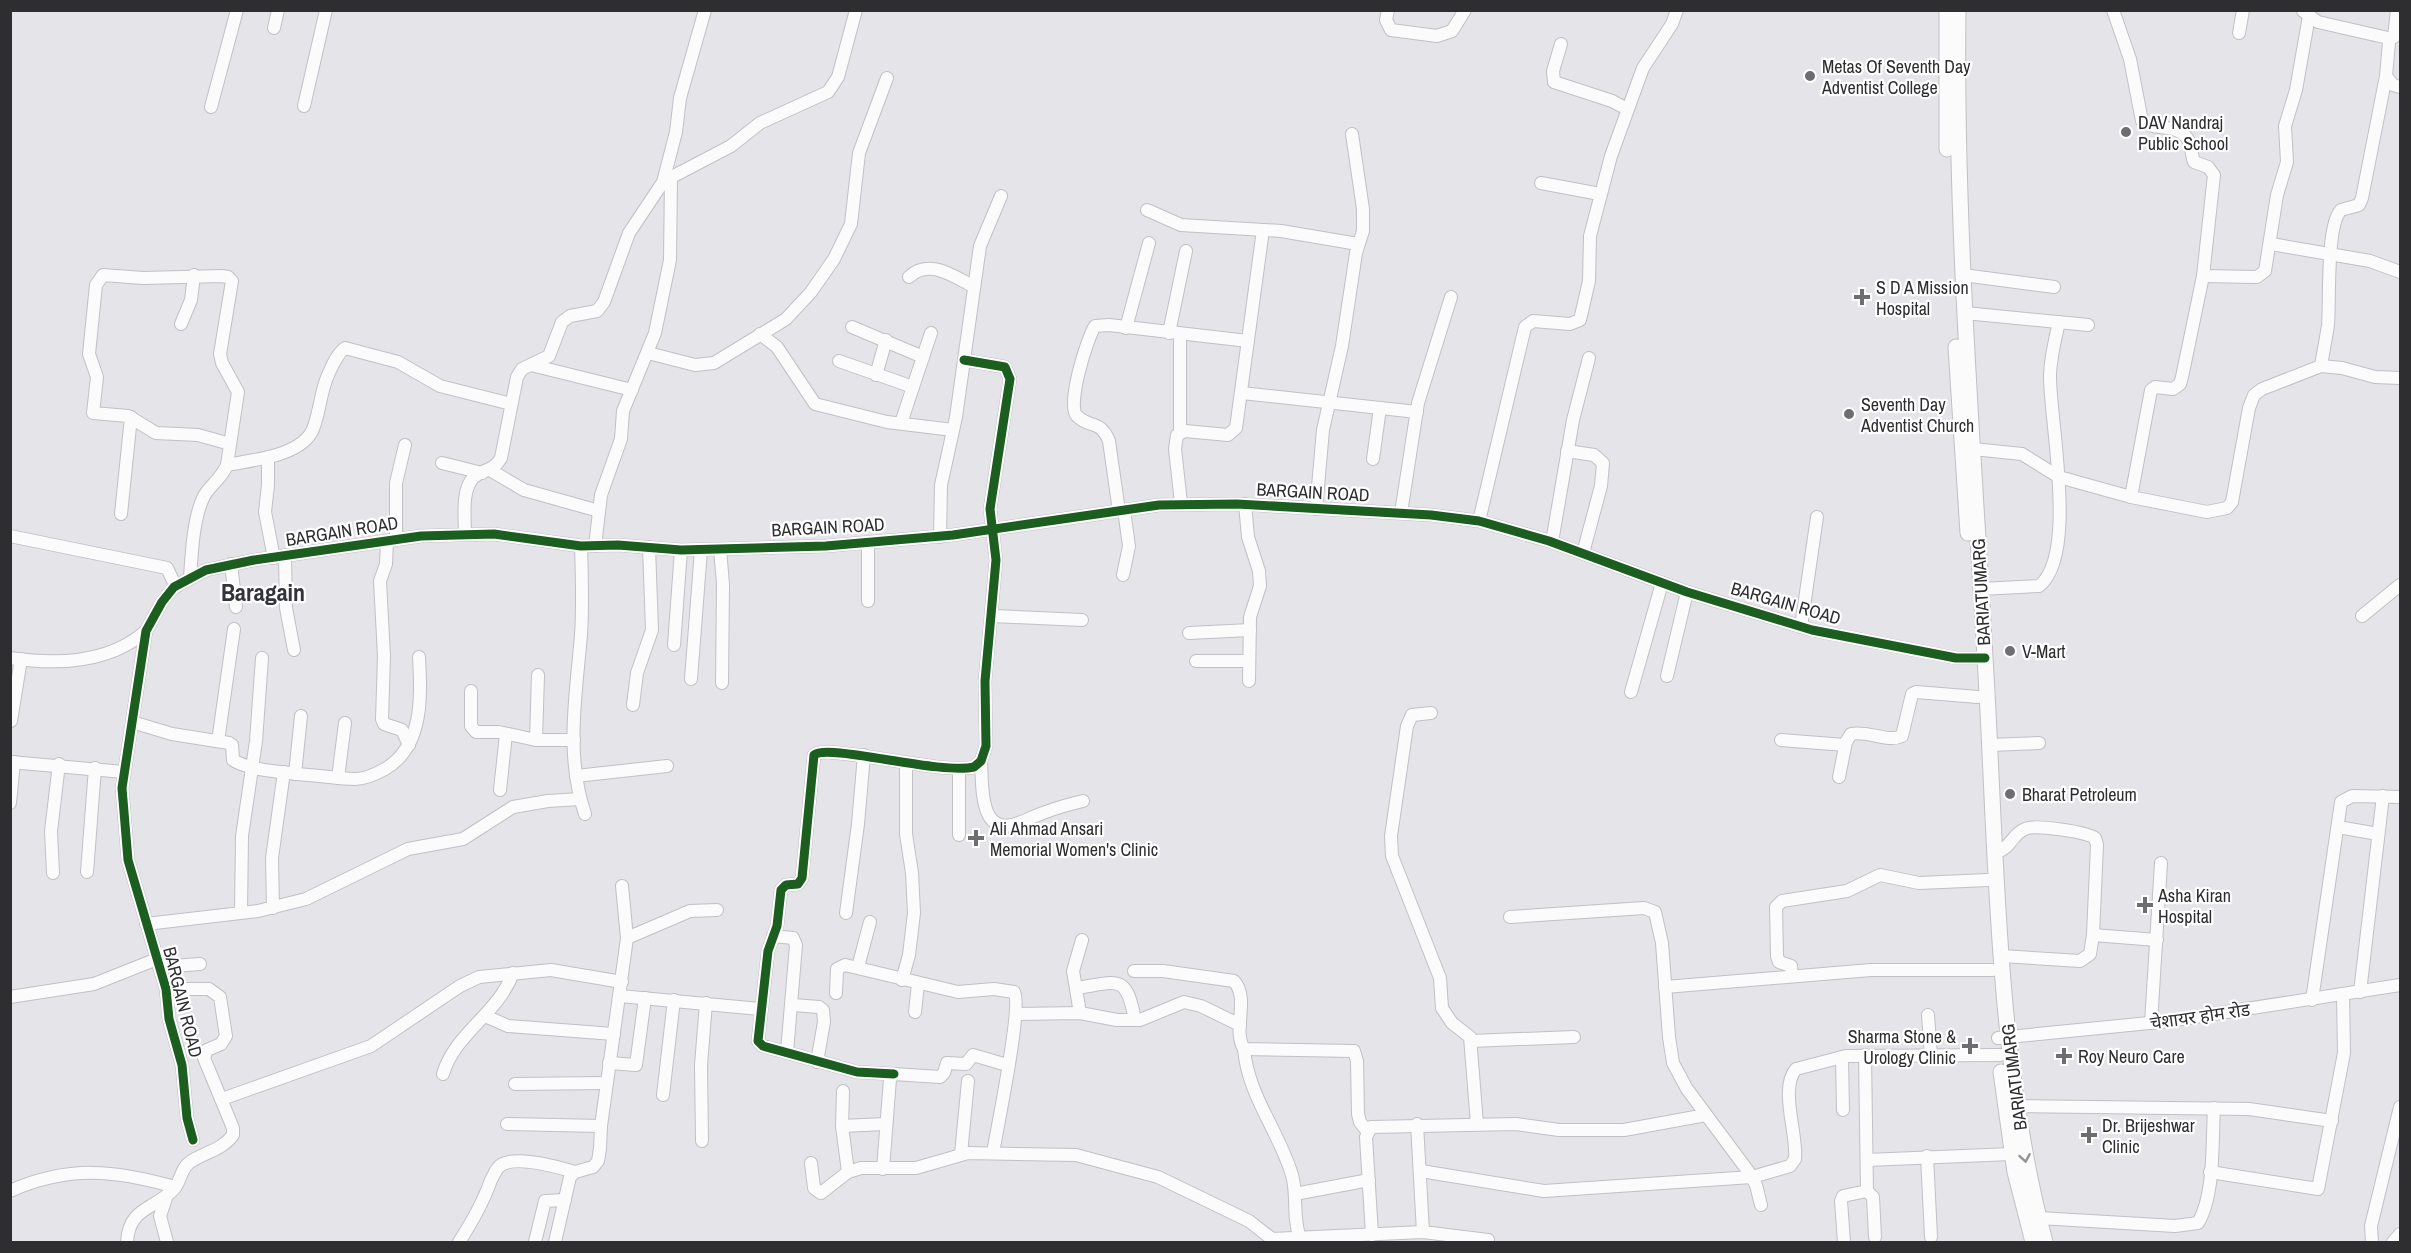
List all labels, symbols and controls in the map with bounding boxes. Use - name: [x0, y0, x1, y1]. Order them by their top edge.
- place label: Metas Of Seventh Day Adventist College: [1821, 54, 1971, 100]
- marker: Metas Of Seventh Day Adventist College: [1803, 69, 1817, 83]
- place label: DAV Nandraj Public School: [2138, 110, 2228, 156]
- marker: DAV Nandraj Public School: [2119, 125, 2133, 139]
- place label: S D A Mission Hospital: [1876, 275, 1969, 321]
- marker: S D A Mission Hospital: [1853, 288, 1871, 306]
- place label: Seventh Day Adventist Church: [1860, 392, 1974, 438]
- marker: Seventh Day Adventist Church: [1842, 407, 1856, 421]
- street label: BARGAIN ROAD: [1256, 477, 1370, 507]
- street label: BARGAIN ROAD: [284, 510, 400, 552]
- street label: BARGAIN ROAD: [771, 512, 885, 542]
- street label: BARIATUMARG: [1966, 538, 1996, 646]
- street label: BARGAIN ROAD: [1728, 575, 1844, 631]
- district label: Baragain: [221, 576, 305, 608]
- place label: V-Mart: [2022, 639, 2065, 664]
- marker: V-Mart: [2003, 644, 2017, 658]
- place label: Bharat Petroleum: [2022, 782, 2137, 807]
- marker: Bharat Petroleum: [2003, 787, 2017, 801]
- place label: Ali Ahmad Ansari Memorial Women's Clinic: [989, 816, 1158, 862]
- marker: Ali Ahmad Ansari Memorial Women's Clinic: [967, 829, 985, 847]
- place label: Asha Kiran Hospital: [2157, 883, 2231, 929]
- marker: Asha Kiran Hospital: [2136, 896, 2154, 914]
- street label: BARGAIN ROAD: [157, 944, 209, 1060]
- street label: चेशायर होम रोड: [2148, 997, 2252, 1035]
- street label: BARIATUMARG: [1995, 1022, 2033, 1132]
- place label: Sharma Stone & Urology Clinic: [1848, 1024, 1956, 1070]
- marker: Sharma Stone & Urology Clinic: [1961, 1037, 1979, 1055]
- place label: Roy Neuro Care: [2078, 1044, 2185, 1069]
- marker: Roy Neuro Care: [2055, 1047, 2073, 1065]
- place label: Dr. Brijeshwar Clinic: [2102, 1113, 2195, 1159]
- marker: Dr. Brijeshwar Clinic: [2080, 1126, 2098, 1144]
- one-way arrow: [2018, 1153, 2031, 1163]

